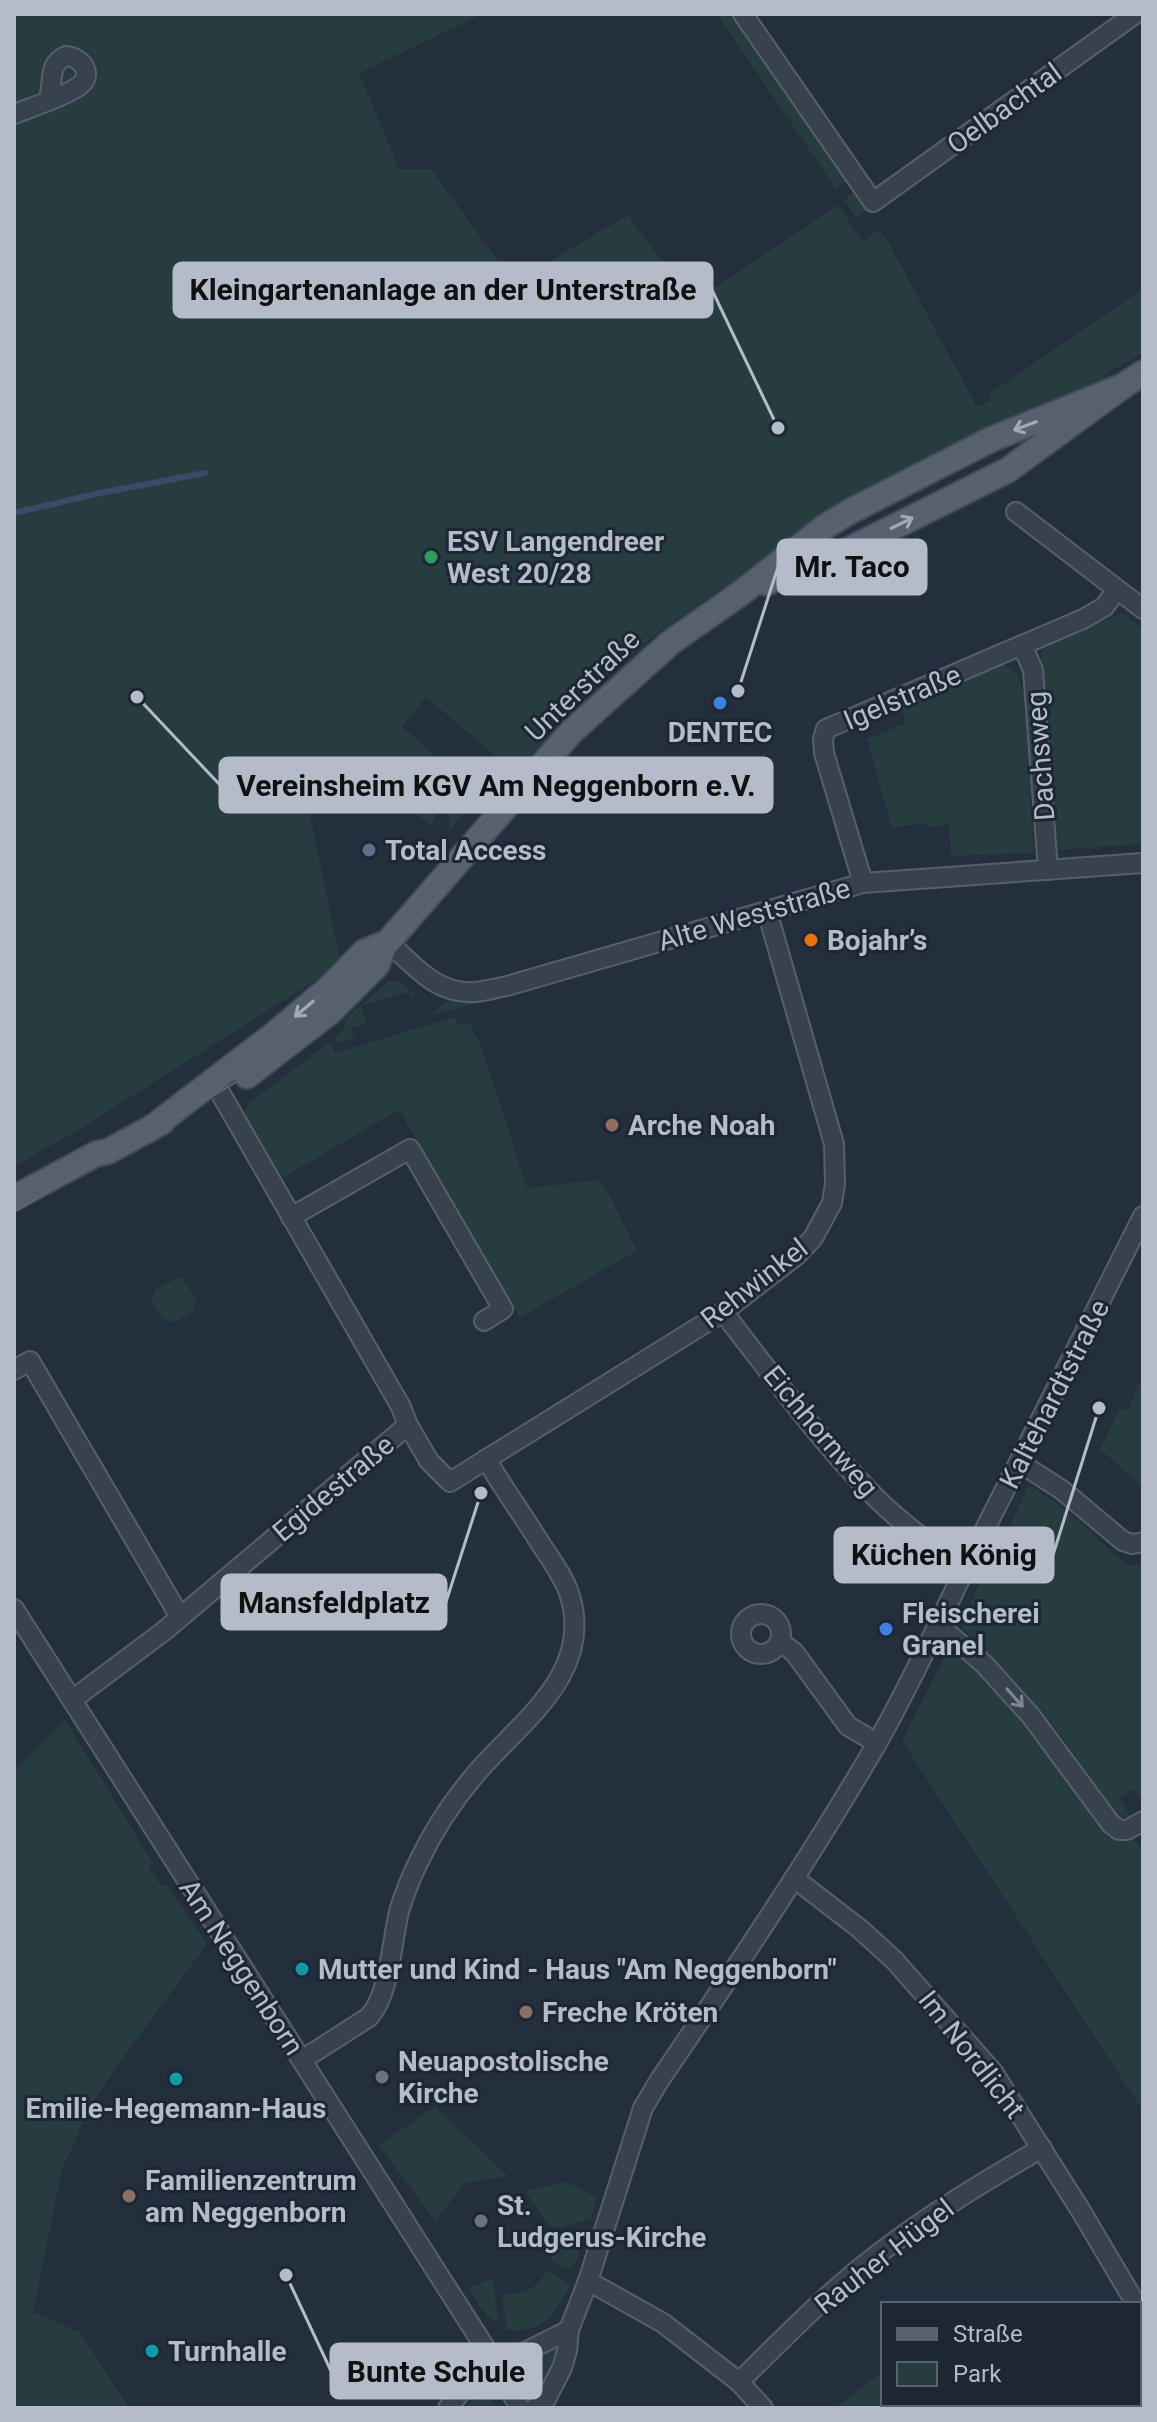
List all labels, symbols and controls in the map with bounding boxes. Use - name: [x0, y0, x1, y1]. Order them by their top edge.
- street label: Oelbachtal: [941, 56, 1068, 161]
- callout: Kleingartenanlage an der Unterstraße: [174, 263, 712, 317]
- text: Kleingartenanlage an der Unterstraße: [190, 272, 696, 307]
- one-way arrow: [1013, 420, 1038, 434]
- one-way arrow: [890, 515, 914, 530]
- place label: ESV Langendreer West 20/28: [447, 525, 664, 590]
- callout: Mr. Taco: [778, 540, 926, 594]
- marker: ESV Langendreer West 20/28: [422, 548, 440, 566]
- text: Mr. Taco: [794, 549, 910, 584]
- street label: Unterstraße: [518, 623, 646, 748]
- street label: Igelstraße: [839, 658, 966, 737]
- street label: Dachsweg: [1020, 690, 1061, 822]
- marker: DENTEC: [711, 694, 729, 712]
- place label: DENTEC: [668, 716, 772, 749]
- callout: Vereinsheim KGV Am Neggenborn e.V.: [220, 758, 772, 812]
- text: Vereinsheim KGV Am Neggenborn e.V.: [236, 768, 756, 803]
- place label: Total Access: [385, 834, 547, 867]
- marker: Total Access: [360, 841, 378, 859]
- street label: Alte Weststraße: [654, 871, 854, 958]
- place label: Bojahr’s: [827, 924, 927, 957]
- marker: Bojahr’s: [802, 931, 820, 949]
- one-way arrow: [294, 1000, 314, 1018]
- place label: Arche Noah: [628, 1109, 775, 1142]
- marker: Arche Noah: [603, 1116, 621, 1134]
- street label: Rehwinkel: [694, 1231, 814, 1335]
- street label: Kaltehardtstraße: [993, 1294, 1116, 1494]
- street label: Eichhornweg: [756, 1359, 885, 1504]
- street label: Egidestraße: [266, 1428, 401, 1549]
- callout: Küchen König: [835, 1528, 1053, 1582]
- text: Küchen König: [851, 1537, 1037, 1572]
- callout: Mansfeldplatz: [222, 1575, 446, 1629]
- text: Mansfeldplatz: [238, 1585, 430, 1620]
- place label: Fleischerei Granel: [902, 1597, 1040, 1662]
- marker: Fleischerei Granel: [877, 1620, 895, 1638]
- one-way arrow: [1006, 1687, 1024, 1707]
- street label: Am Neggenborn: [172, 1873, 311, 2061]
- place label: Mutter und Kind - Haus "Am Neggenborn": [318, 1953, 837, 1986]
- marker: Mutter und Kind - Haus "Am Neggenborn": [293, 1960, 311, 1978]
- street label: Im Nordlicht: [912, 1984, 1032, 2125]
- place label: Freche Kröten: [542, 1996, 718, 2029]
- marker: Freche Kröten: [517, 2003, 535, 2021]
- place label: Neuapostolische Kirche: [398, 2045, 609, 2110]
- marker: Neuapostolische Kirche: [373, 2068, 391, 2086]
- marker: Emilie-Hegemann-Haus: [167, 2070, 185, 2088]
- place label: Emilie-Hegemann-Haus: [26, 2092, 326, 2125]
- place label: Familienzentrum am Neggenborn: [145, 2164, 357, 2229]
- marker: Familienzentrum am Neggenborn: [120, 2187, 138, 2205]
- place label: St. Ludgerus-Kirche: [497, 2189, 706, 2254]
- street label: Rauher Hügel: [808, 2192, 960, 2321]
- marker: St. Ludgerus-Kirche: [472, 2212, 490, 2230]
- legend: [881, 2302, 1141, 2406]
- text: Straße: [953, 2320, 1023, 2348]
- place label: Turnhalle: [168, 2335, 287, 2368]
- marker: Turnhalle: [143, 2342, 161, 2360]
- callout: Bunte Schule: [331, 2344, 541, 2398]
- text: Bunte Schule: [347, 2354, 525, 2389]
- text: Park: [953, 2360, 1002, 2388]

